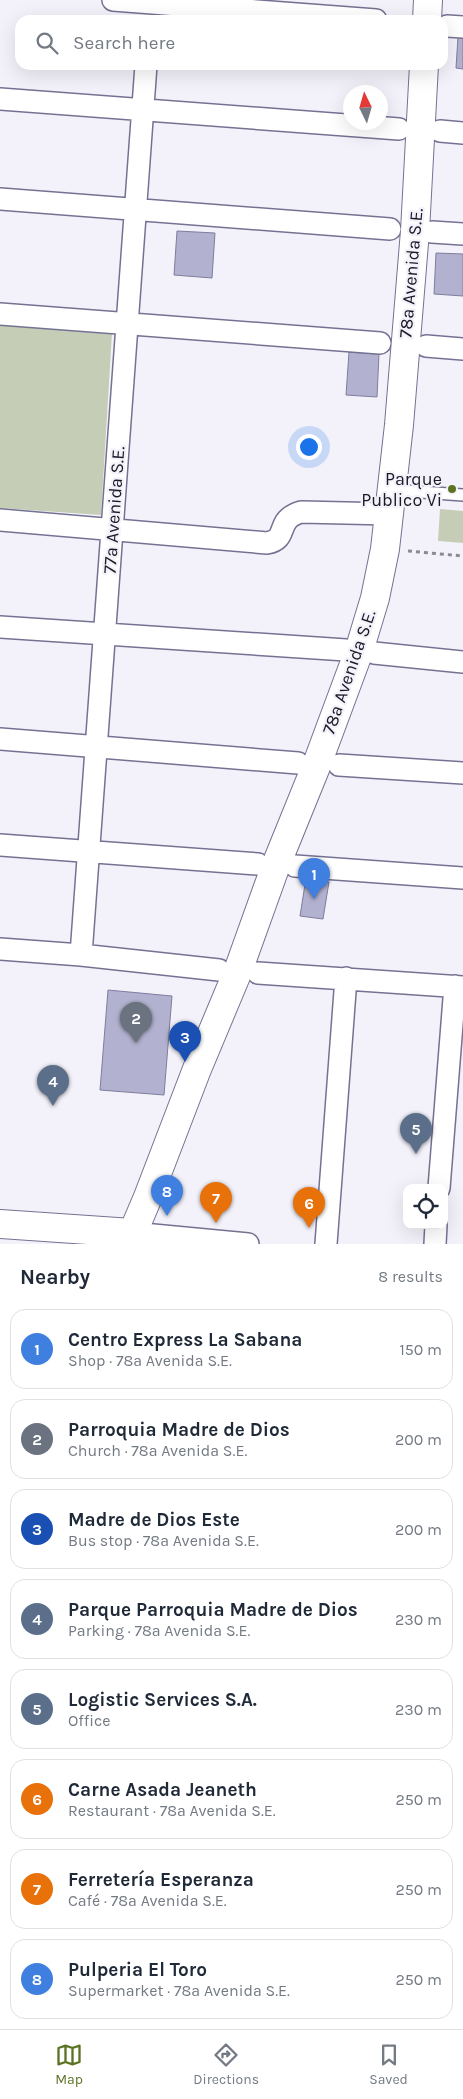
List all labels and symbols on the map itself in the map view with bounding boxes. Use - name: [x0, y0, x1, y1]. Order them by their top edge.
- north arrow: [343, 85, 388, 130]
- street label: 78a Avenida S.E.: [394, 207, 428, 339]
- your location: [296, 434, 322, 460]
- street label: 77a Avenida S.E.: [99, 445, 129, 575]
- place label: Parque Publico Vi: [361, 468, 442, 511]
- marker: Parque Publico Vi: [446, 483, 458, 495]
- street label: 78a Avenida S.E.: [317, 607, 381, 737]
- pin: 1: [298, 858, 330, 899]
- pin: 2: [120, 1002, 152, 1043]
- pin: 3: [169, 1021, 201, 1062]
- pin: 4: [37, 1065, 69, 1106]
- pin: 5: [400, 1113, 432, 1154]
- pin: 8: [151, 1175, 183, 1216]
- pin: 7: [200, 1182, 232, 1223]
- pin: 6: [293, 1187, 325, 1228]

